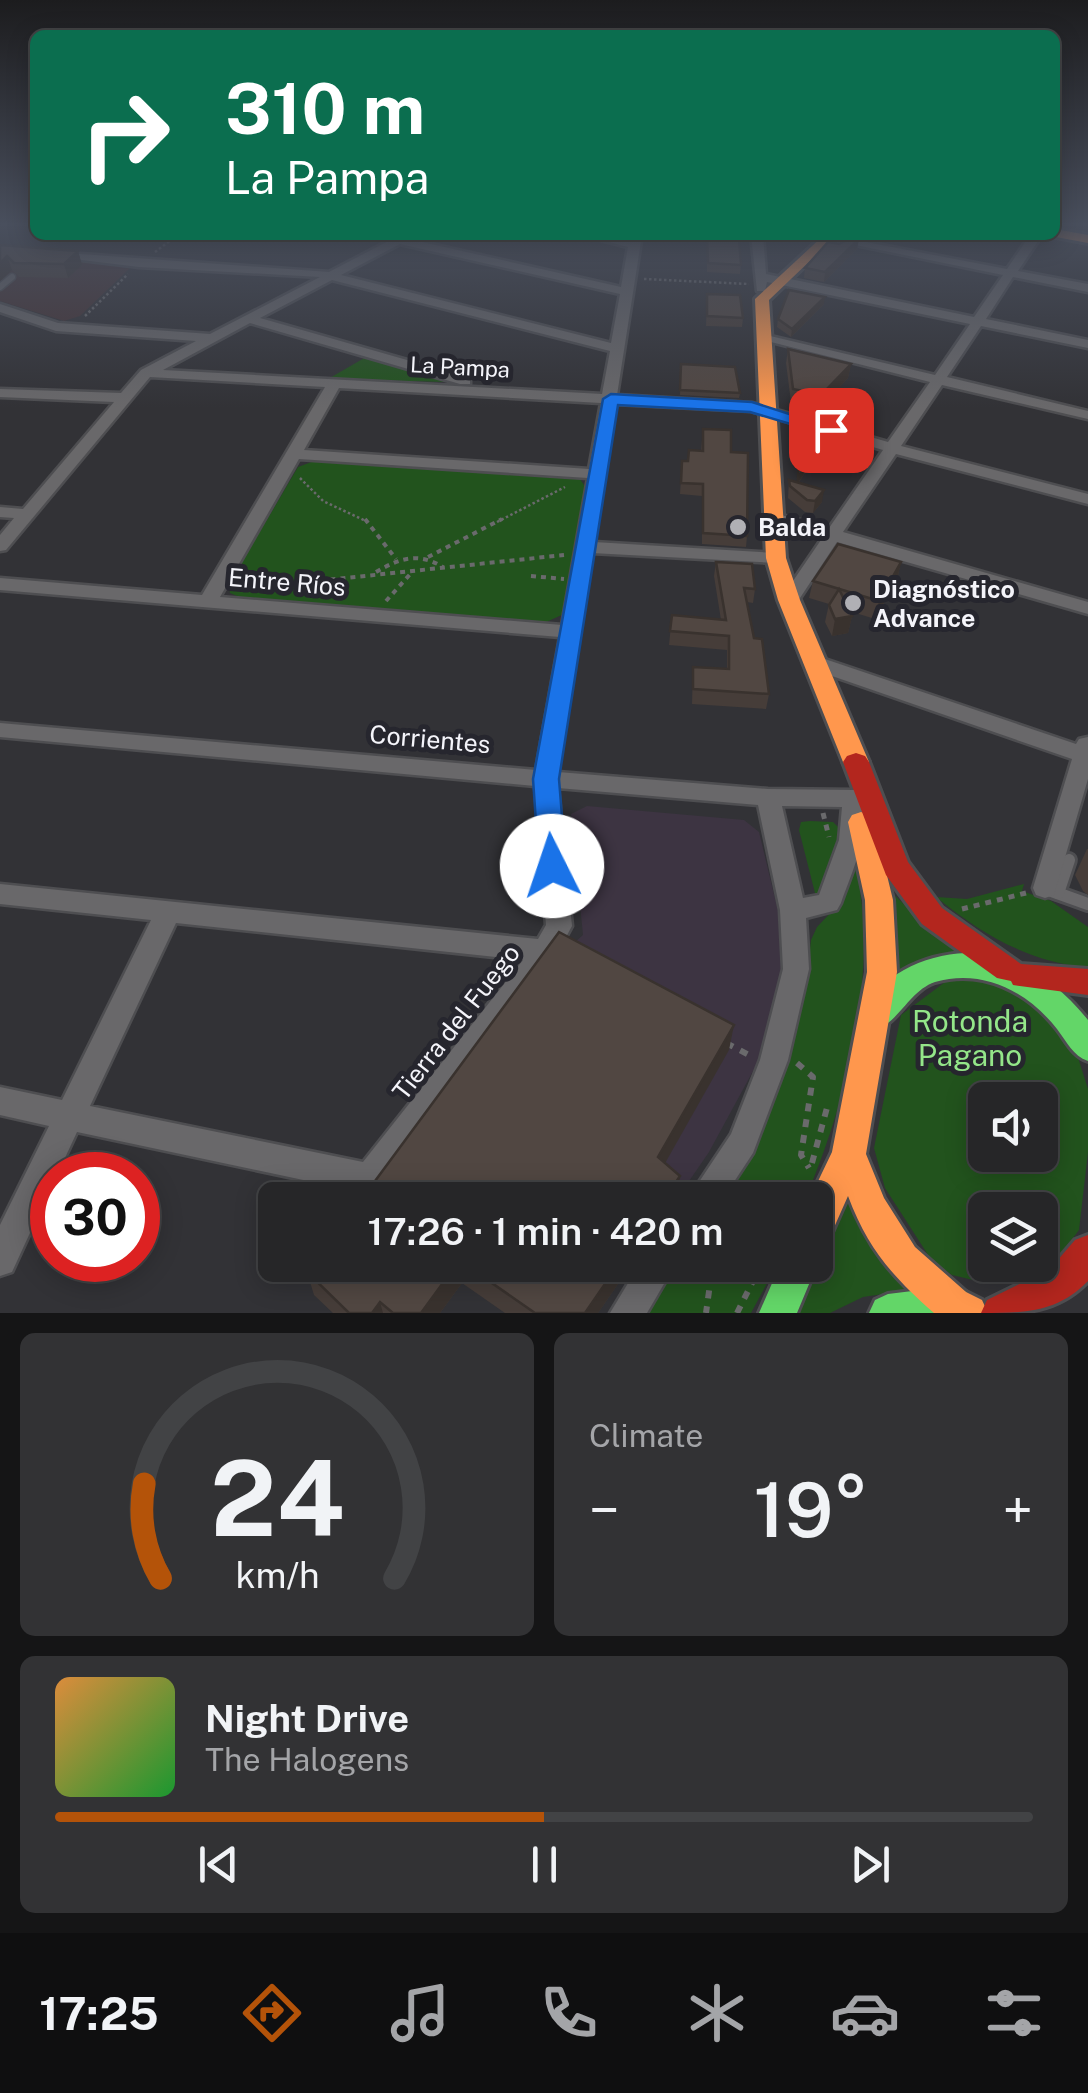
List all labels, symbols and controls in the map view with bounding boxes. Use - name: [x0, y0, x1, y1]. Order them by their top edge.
- text: 310 m: [225, 67, 425, 150]
- icon: right: [60, 70, 190, 200]
- text: La Pampa: [225, 151, 429, 204]
- street label: La Pampa: [409, 351, 511, 383]
- pin: [789, 388, 874, 473]
- icon: arrive: [804, 403, 859, 458]
- place label: Balda: [758, 512, 826, 542]
- marker: Balda: [727, 516, 749, 538]
- street label: Entre Ríos: [227, 562, 347, 602]
- place label: Diagnóstico Advance: [873, 574, 1015, 633]
- marker: Diagnóstico Advance: [842, 592, 864, 614]
- street label: Corrientes: [368, 719, 492, 759]
- position arrow: [500, 814, 604, 918]
- street label: Tierra del Fuego: [386, 938, 526, 1106]
- park label: Rotonda Pagano: [912, 1003, 1028, 1073]
- map controls: [968, 1082, 1058, 1282]
- button: sound: [968, 1082, 1058, 1172]
- speed limit sign: 30: [30, 1152, 160, 1282]
- button: layers: [968, 1192, 1058, 1282]
- text: 17:26 · 1 min · 420 m: [368, 1209, 723, 1254]
- text: Climate: [589, 1417, 703, 1454]
- text: 24: [210, 1437, 344, 1559]
- text: 19°: [754, 1466, 868, 1554]
- text: −: [589, 1478, 620, 1542]
- text: +: [1002, 1478, 1033, 1542]
- text: km/h: [235, 1554, 319, 1596]
- text: Night Drive: [205, 1696, 409, 1741]
- text: The Halogens: [205, 1741, 409, 1778]
- icon: previous: [191, 1837, 246, 1892]
- icon: pause: [517, 1837, 572, 1892]
- icon: next: [843, 1837, 898, 1892]
- icon: directions: [237, 1978, 307, 2048]
- icon: music: [385, 1978, 455, 2048]
- icon: phone: [534, 1978, 604, 2048]
- icon: climate: [682, 1978, 752, 2048]
- icon: car: [830, 1978, 900, 2048]
- icon: filters: [979, 1978, 1049, 2048]
- text: 17:25: [39, 1987, 159, 2040]

